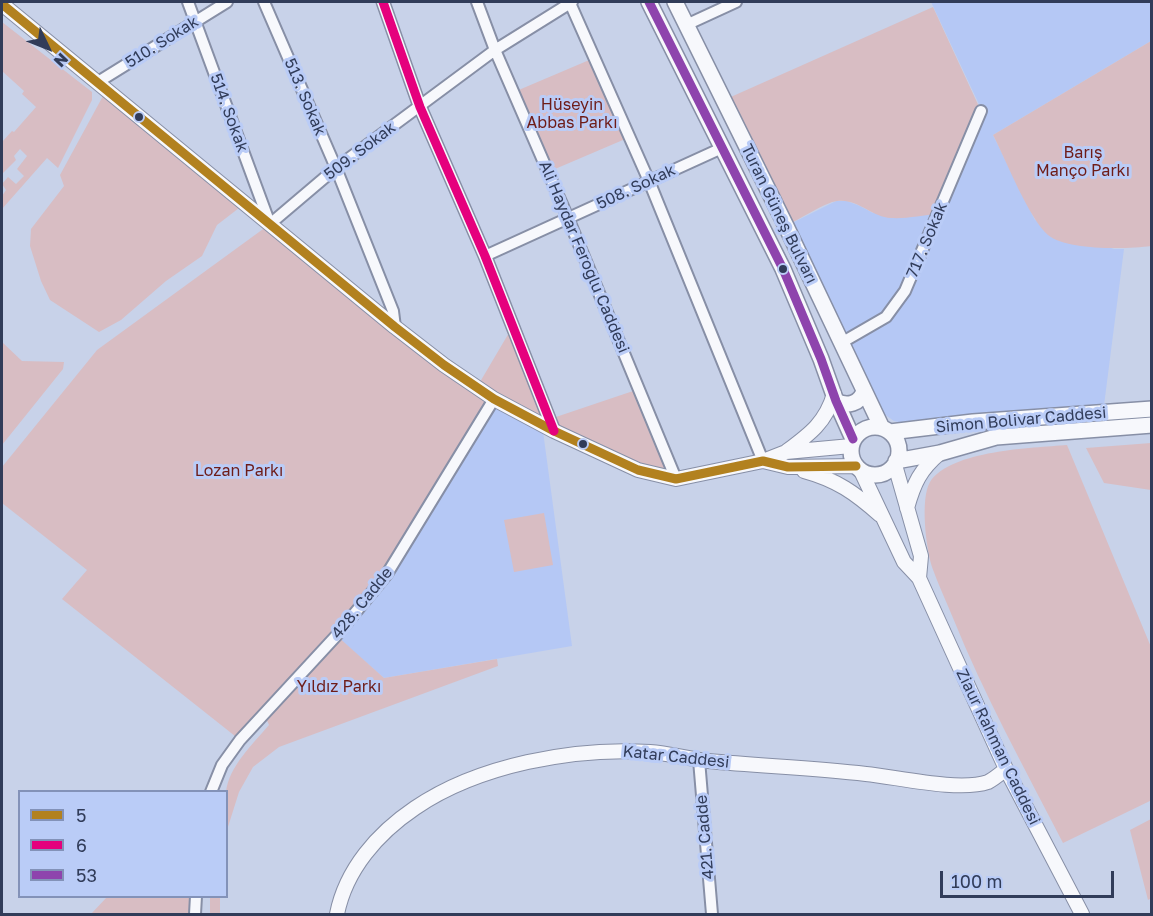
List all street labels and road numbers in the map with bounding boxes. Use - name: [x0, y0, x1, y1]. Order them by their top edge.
- street label: 510. Sokak: [122, 12, 202, 72]
- street label: 513. Sokak: [280, 56, 330, 138]
- street label: 514. Sokak: [206, 71, 252, 155]
- street label: 509. Sokak: [320, 118, 400, 184]
- street label: Turan Güneş Bulvarı: [737, 141, 821, 287]
- street label: Ali Haydar Feroğlu Caddesi: [535, 158, 633, 356]
- street label: 508. Sokak: [594, 160, 678, 214]
- street label: 717. Sokak: [902, 199, 952, 281]
- street label: Simon Bolivar Caddesi: [935, 403, 1107, 437]
- street label: 428. Cadde: [327, 563, 397, 643]
- street label: Ziaur Rahman Caddesi: [952, 666, 1044, 828]
- street label: Katar Caddesi: [622, 742, 730, 772]
- street label: 421. Cadde: [692, 794, 718, 880]

